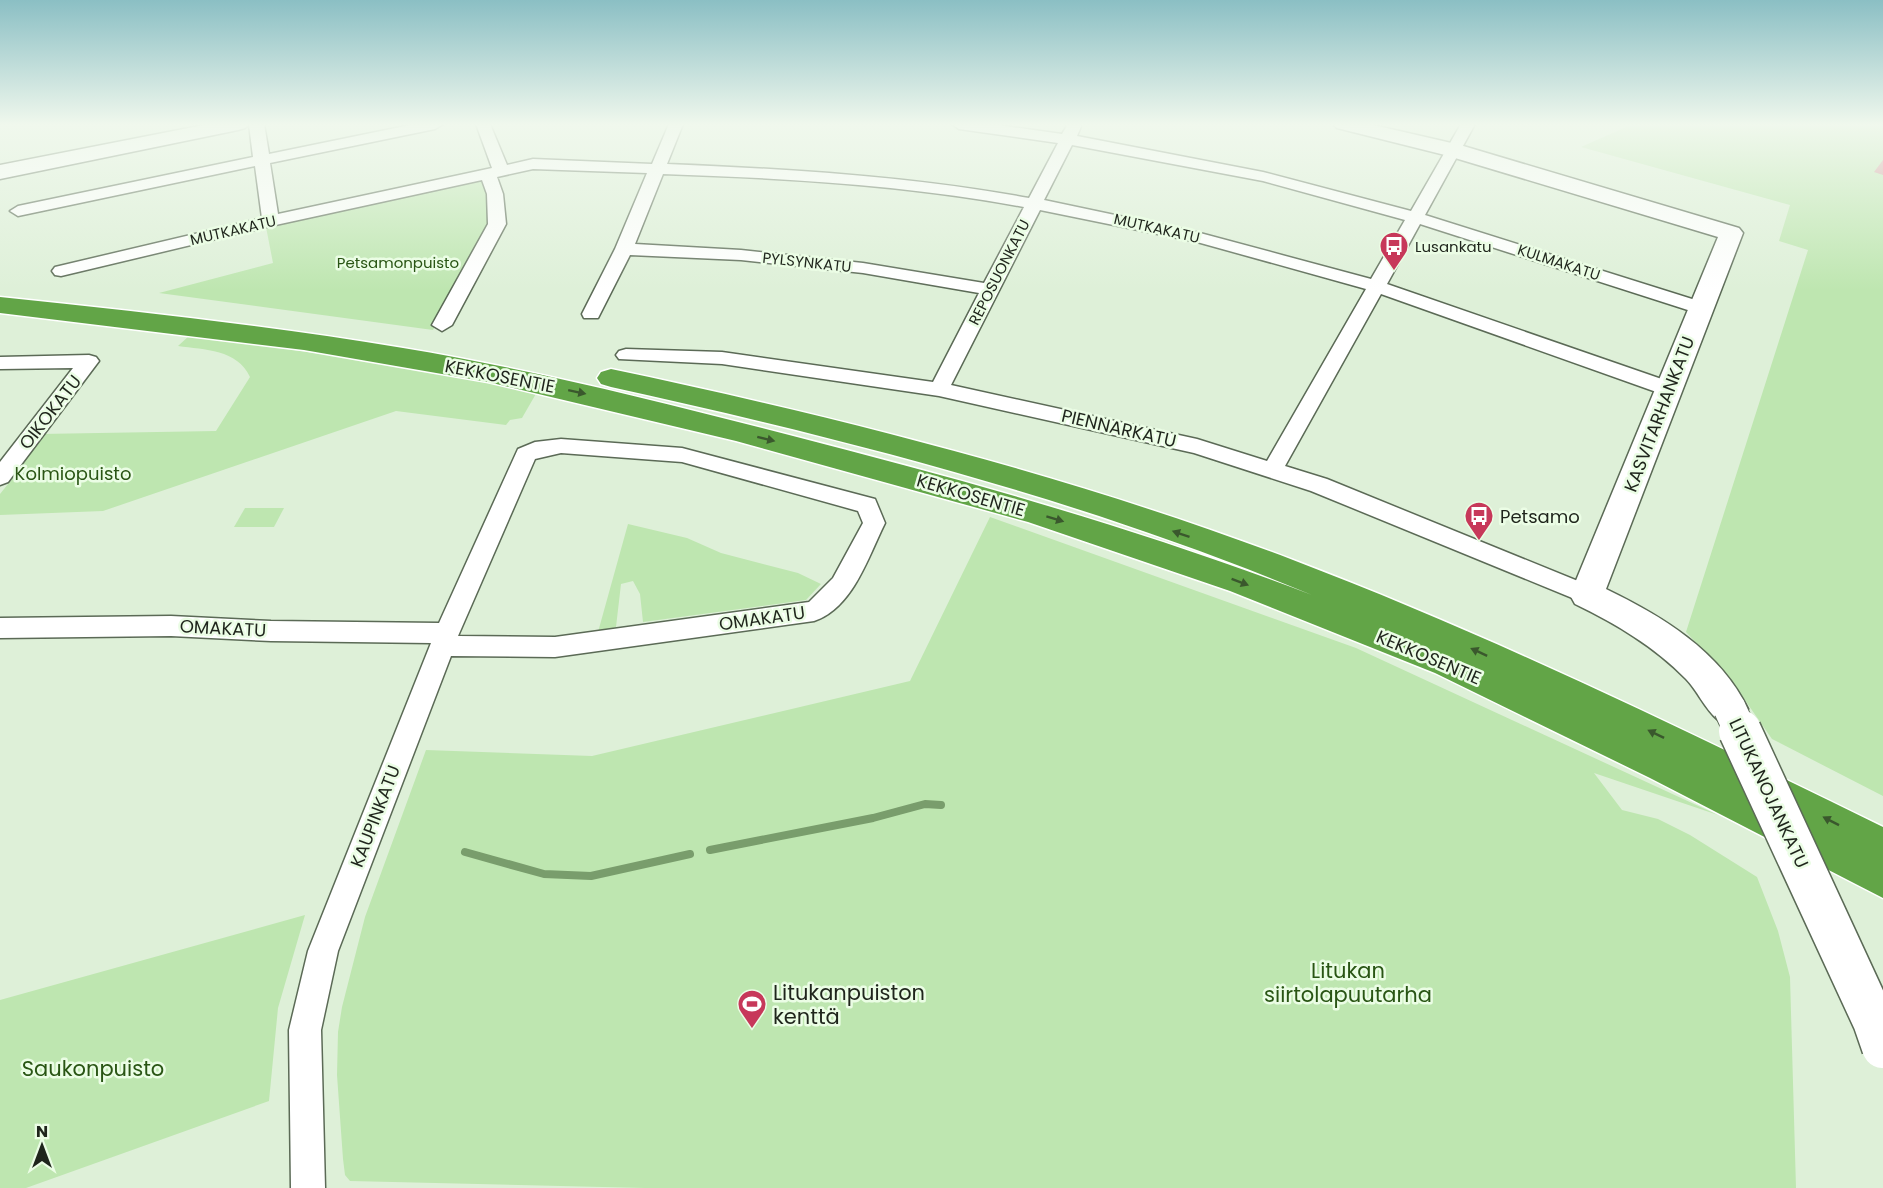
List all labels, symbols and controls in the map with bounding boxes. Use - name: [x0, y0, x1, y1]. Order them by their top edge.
- street label: MUTKAKATU: [1112, 208, 1202, 248]
- street label: MUTKAKATU: [188, 210, 278, 250]
- street label: REPOSUONKATU: [963, 216, 1035, 328]
- bus stop icon: Lusankatu: [1378, 230, 1410, 272]
- place label: Lusankatu: [1415, 236, 1492, 257]
- street label: KULMAKATU: [1515, 239, 1603, 285]
- street label: PYLSYNKATU: [761, 247, 853, 277]
- park label: Petsamonpuisto: [337, 252, 459, 273]
- street label: KASVITARHANKATU: [1618, 333, 1700, 495]
- street label: KEKKOSENTIE: [443, 353, 557, 399]
- street label: OIKOKATU: [13, 370, 87, 454]
- one-way arrow: [567, 387, 586, 397]
- street label: PIENNARKATU: [1059, 403, 1179, 453]
- one-way arrow: [757, 435, 775, 444]
- park label: Kolmiopuisto: [15, 461, 131, 486]
- street label: KEKKOSENTIE: [914, 468, 1028, 522]
- bus stop icon: Petsamo: [1463, 500, 1495, 542]
- place label: Petsamo: [1500, 504, 1580, 529]
- one-way arrow: [1046, 515, 1064, 524]
- one-way arrow: [1172, 528, 1190, 538]
- one-way arrow: [1231, 577, 1249, 587]
- street label: OMAKATU: [717, 600, 807, 636]
- street label: OMAKATU: [179, 613, 267, 643]
- street label: KEKKOSENTIE: [1373, 624, 1485, 690]
- one-way arrow: [1470, 647, 1488, 657]
- street label: LITUKANOJANKATU: [1723, 714, 1815, 872]
- one-way arrow: [1647, 729, 1664, 739]
- street label: KAUPINKATU: [344, 761, 406, 871]
- one-way arrow: [1822, 816, 1839, 825]
- park label: Litukan siirtolapuutarha: [1264, 956, 1432, 1009]
- place label: Litukanpuiston kenttä: [773, 978, 925, 1031]
- sports icon: Litukanpuiston kenttä: [736, 988, 768, 1030]
- park label: Saukonpuisto: [22, 1054, 164, 1083]
- north arrow: [12, 1116, 72, 1176]
- text: N: [36, 1120, 48, 1143]

